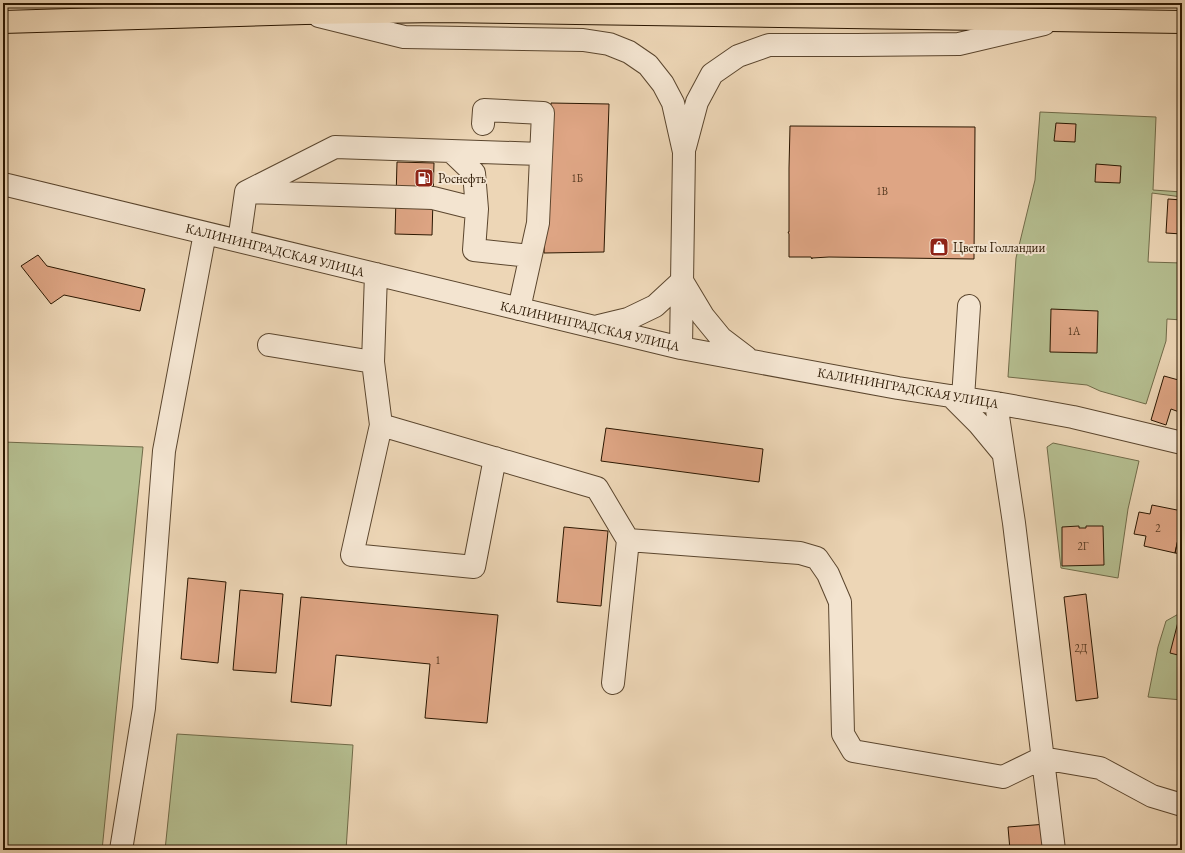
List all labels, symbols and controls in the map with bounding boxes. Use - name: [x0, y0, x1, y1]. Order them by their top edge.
- fuel station icon: Роснефть: [413, 167, 435, 189]
- place label: Роснефть: [438, 170, 486, 187]
- house number: 1Б: [571, 171, 583, 185]
- house number: 1В: [876, 184, 888, 198]
- street label: КАЛИНИНГРАДСКАЯ УЛИЦА: [184, 220, 367, 281]
- shop icon: Цветы Голландии: [928, 236, 950, 258]
- place label: Цветы Голландии: [953, 239, 1045, 256]
- street label: КАЛИНИНГРАДСКАЯ УЛИЦА: [498, 297, 683, 355]
- house number: 1А: [1068, 324, 1081, 338]
- street label: КАЛИНИНГРАДСКАЯ УЛИЦА: [816, 364, 1001, 413]
- house number: 2: [1155, 521, 1161, 535]
- house number: 2Г: [1078, 539, 1089, 553]
- house number: 2Д: [1074, 641, 1088, 655]
- house number: 1: [435, 653, 441, 667]

